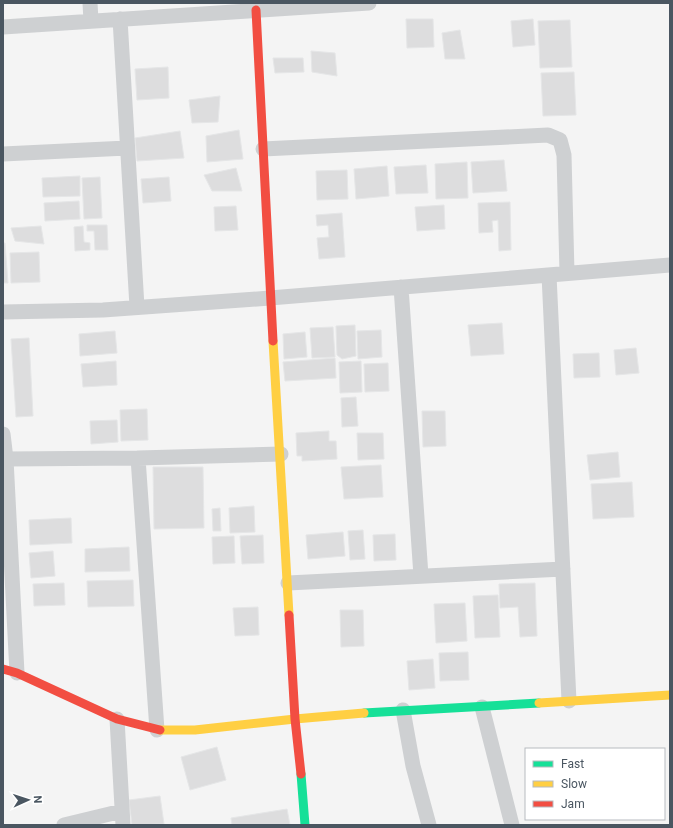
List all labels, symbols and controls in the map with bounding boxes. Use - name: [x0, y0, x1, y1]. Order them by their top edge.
- legend: [525, 748, 665, 820]
- text: Fast: [561, 757, 584, 771]
- text: Slow: [561, 777, 587, 791]
- north arrow: [8, 780, 48, 820]
- text: N: [31, 795, 44, 804]
- text: Jam: [561, 797, 585, 811]

